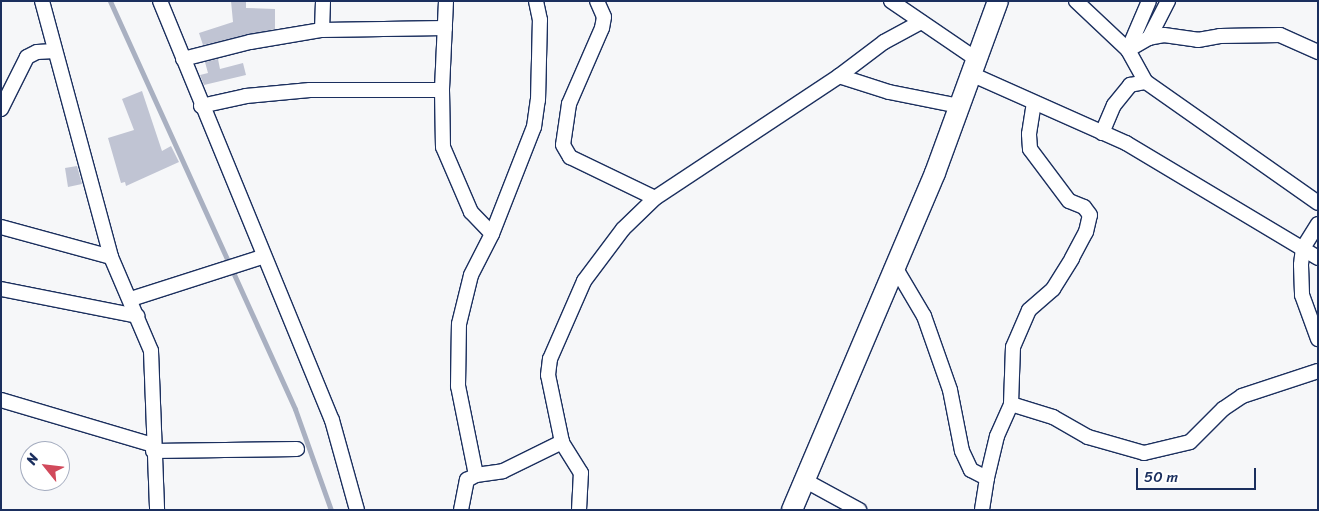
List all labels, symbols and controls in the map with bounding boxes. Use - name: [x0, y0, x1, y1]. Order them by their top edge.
- north arrow: [20, 441, 70, 491]
- text: N: [19, 449, 46, 469]
- scale bar: [1139, 458, 1259, 490]
- text: 50 m: [1144, 464, 1178, 490]

